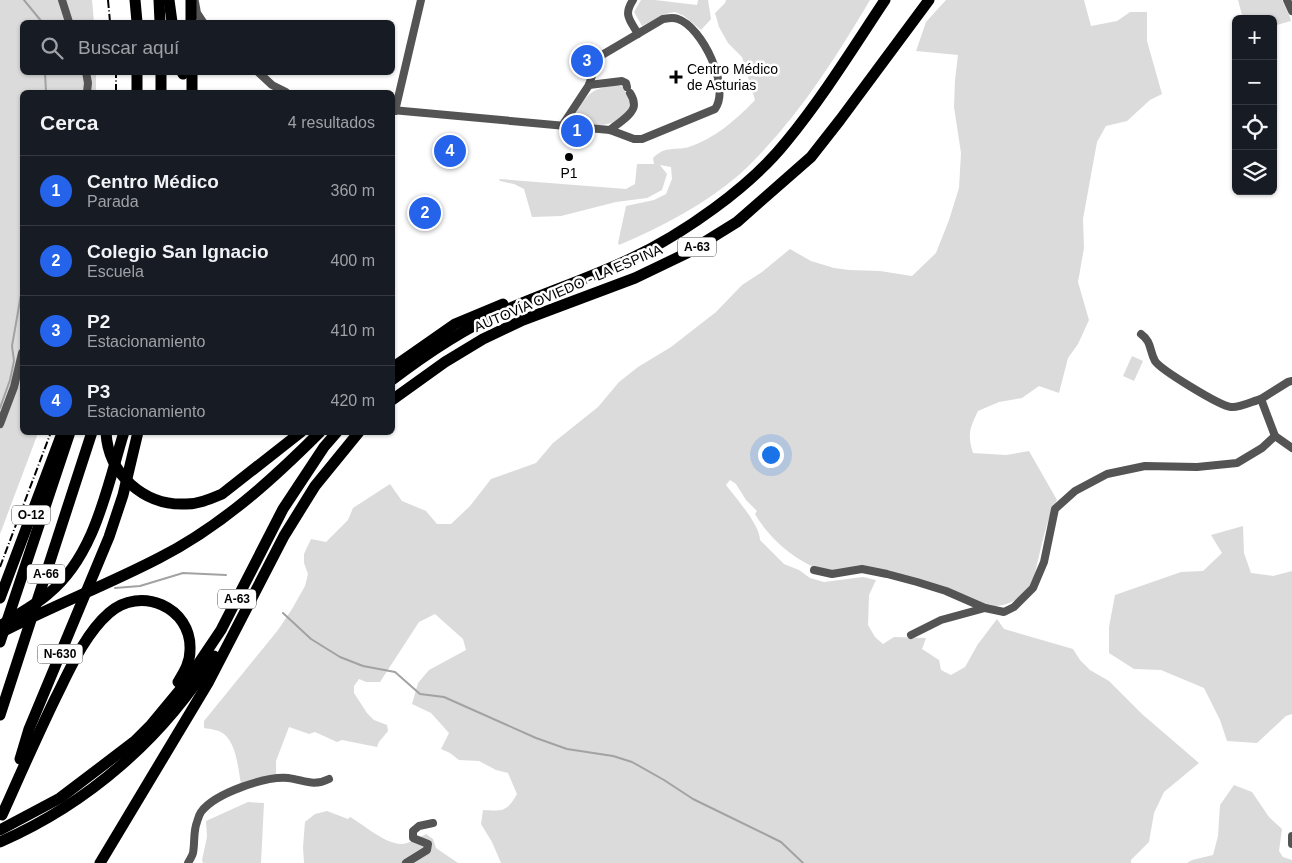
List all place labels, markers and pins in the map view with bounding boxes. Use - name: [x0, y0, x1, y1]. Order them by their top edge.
- pin: 3: [571, 42, 603, 80]
- place label: Centro Médico de Asturias: [687, 61, 778, 93]
- marker: Centro Médico de Asturias: [669, 70, 683, 84]
- pin: 1: [561, 112, 593, 150]
- pin: 4: [434, 132, 466, 170]
- marker: P1: [563, 151, 575, 163]
- place label: P1: [560, 165, 578, 181]
- pin: 2: [409, 194, 441, 232]

